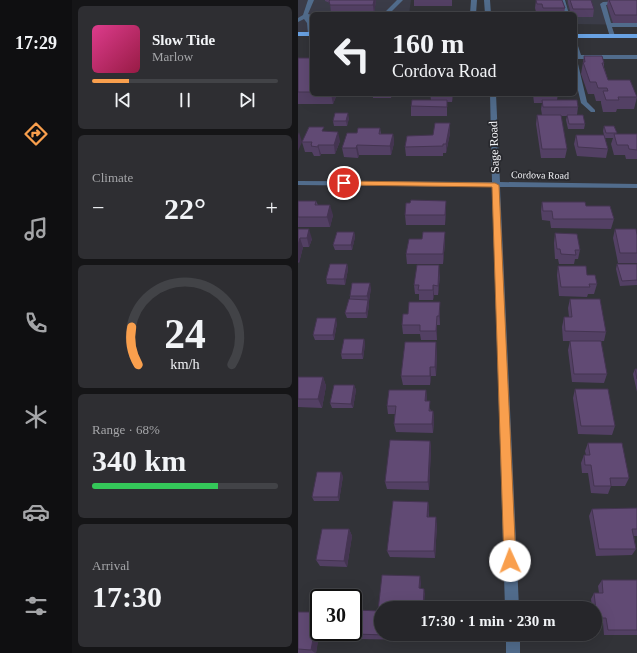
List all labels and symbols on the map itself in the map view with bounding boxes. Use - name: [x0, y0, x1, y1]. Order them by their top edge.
- street label: Sage Road: [486, 121, 502, 173]
- pin: [327, 166, 361, 200]
- street label: Cordova Road: [511, 169, 569, 181]
- position arrow: [489, 540, 531, 582]
- speed limit sign: 30: [310, 589, 362, 641]

